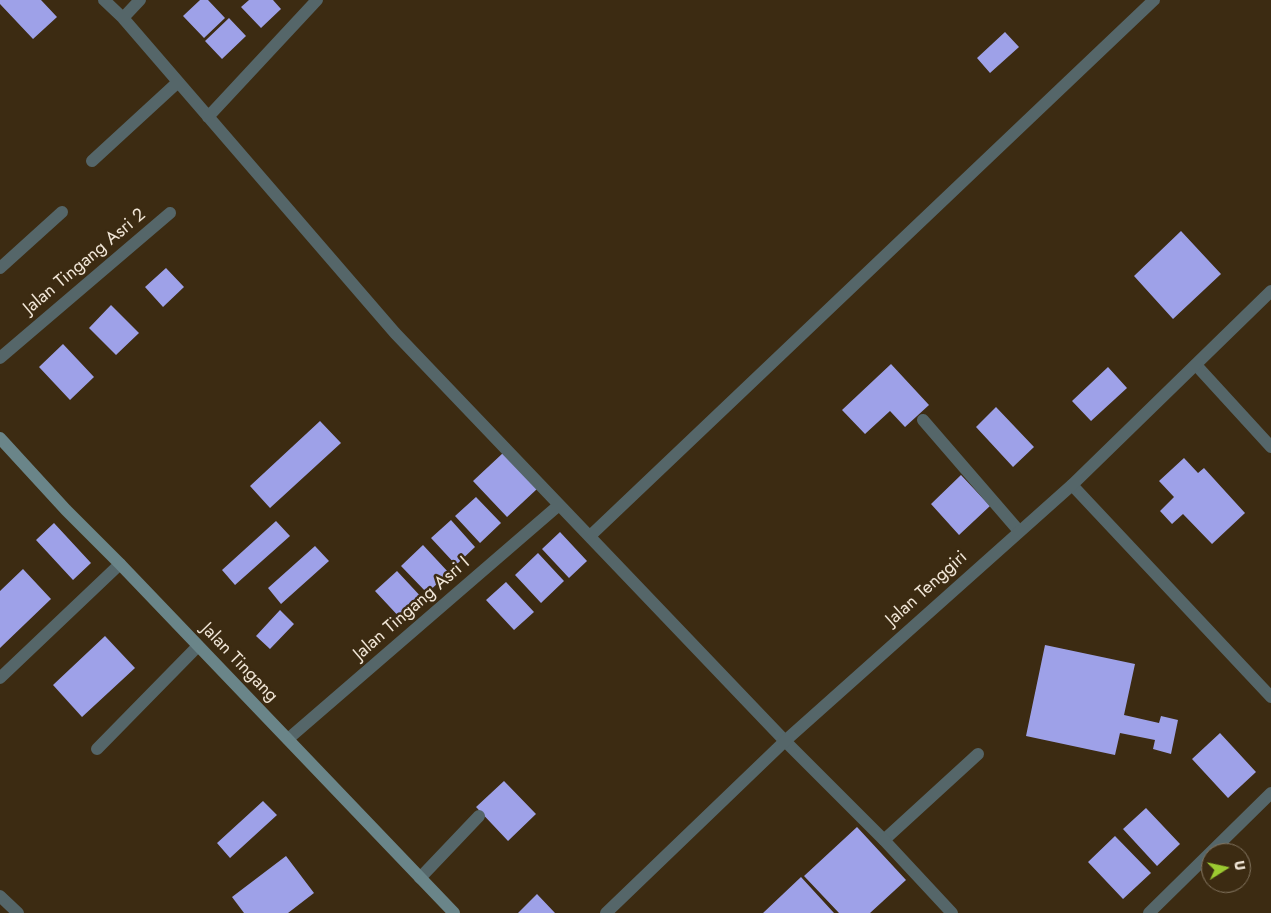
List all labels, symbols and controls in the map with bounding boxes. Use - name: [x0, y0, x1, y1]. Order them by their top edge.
- street label: Jalan Tingang Asri 2: [20, 205, 150, 319]
- street label: Jalan Tenggiri: [882, 547, 972, 631]
- street label: Jalan Tingang Asri I: [349, 553, 475, 665]
- street label: Jalan Tingang: [196, 619, 282, 707]
- north arrow: [1201, 843, 1251, 893]
- text: U: [1229, 859, 1250, 872]

